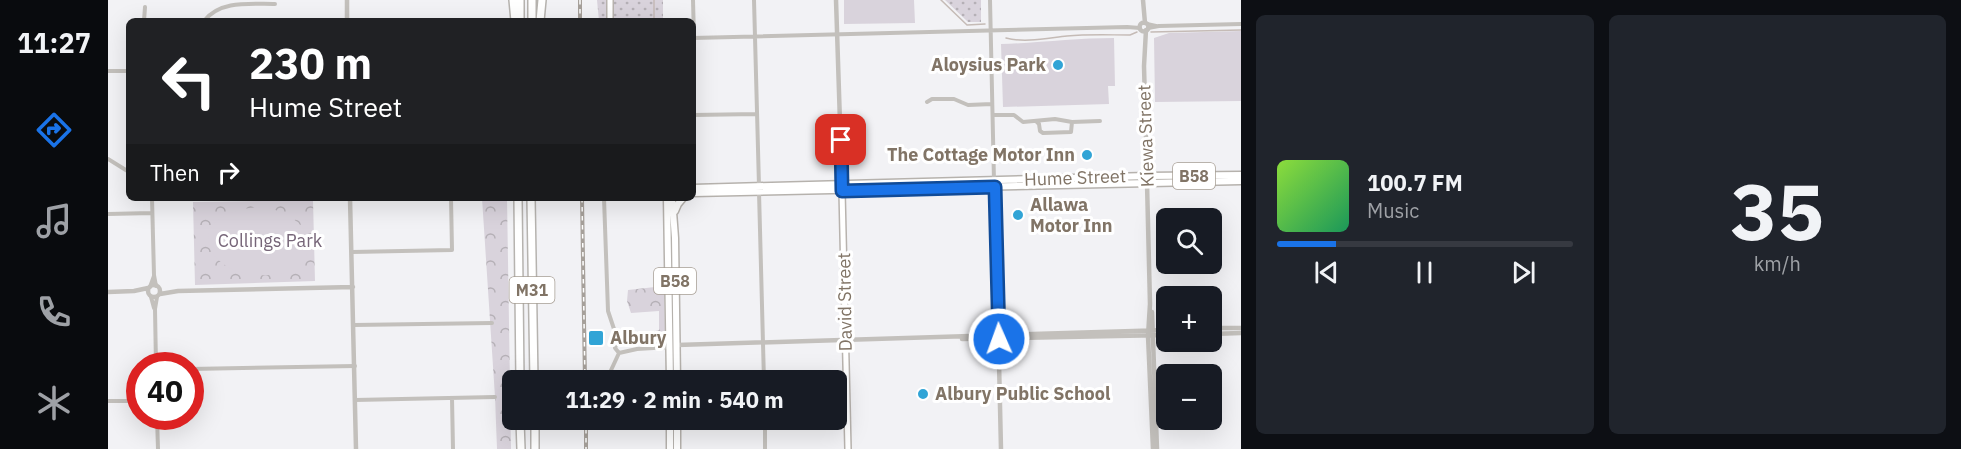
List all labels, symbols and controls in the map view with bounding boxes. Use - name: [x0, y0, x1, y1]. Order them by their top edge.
- text: 11:27: [17, 25, 91, 60]
- text: 230 m: [249, 36, 372, 91]
- icon: left: [150, 42, 228, 120]
- place label: Aloysius Park: [931, 53, 1047, 76]
- marker: Aloysius Park: [1051, 58, 1065, 72]
- street label: Kiewa Street: [1132, 84, 1159, 188]
- text: Hume Street: [249, 89, 402, 124]
- icon: directions: [33, 109, 75, 151]
- pin: [815, 114, 866, 165]
- icon: arrive: [824, 123, 857, 156]
- place label: The Cottage Motor Inn: [887, 143, 1075, 166]
- marker: The Cottage Motor Inn: [1080, 148, 1094, 162]
- icon: right: [212, 156, 245, 189]
- text: Then: [150, 158, 200, 187]
- text: 35: [1730, 160, 1824, 261]
- road number: B58: [1173, 163, 1215, 189]
- street label: Hume Street: [1024, 164, 1126, 191]
- text: 100.7 FM: [1367, 168, 1463, 197]
- place label: Allawa Motor Inn: [1030, 193, 1113, 237]
- text: Music: [1367, 197, 1419, 224]
- icon: music: [33, 200, 75, 242]
- marker: Allawa Motor Inn: [1011, 208, 1025, 222]
- map controls: [1156, 208, 1222, 430]
- button: search: [1156, 208, 1222, 274]
- park label: Collings Park: [218, 229, 323, 252]
- text: km/h: [1754, 250, 1801, 277]
- street label: David Street: [832, 252, 857, 352]
- icon: previous: [1310, 256, 1343, 289]
- icon: pause: [1408, 256, 1441, 289]
- icon: next: [1507, 256, 1540, 289]
- road number: B58: [654, 268, 696, 294]
- road number: M31: [510, 277, 554, 303]
- button: +: [1156, 286, 1222, 352]
- icon: phone: [33, 291, 75, 333]
- position arrow: [967, 307, 1031, 371]
- place label: Albury: [610, 326, 667, 349]
- marker: Albury: [587, 329, 605, 347]
- speed limit sign: 40: [126, 352, 204, 430]
- button: −: [1156, 364, 1222, 430]
- icon: climate: [33, 382, 75, 424]
- place label: Albury Public School: [935, 382, 1111, 405]
- text: 11:29 · 2 min · 540 m: [565, 385, 784, 414]
- marker: Albury Public School: [916, 387, 930, 401]

